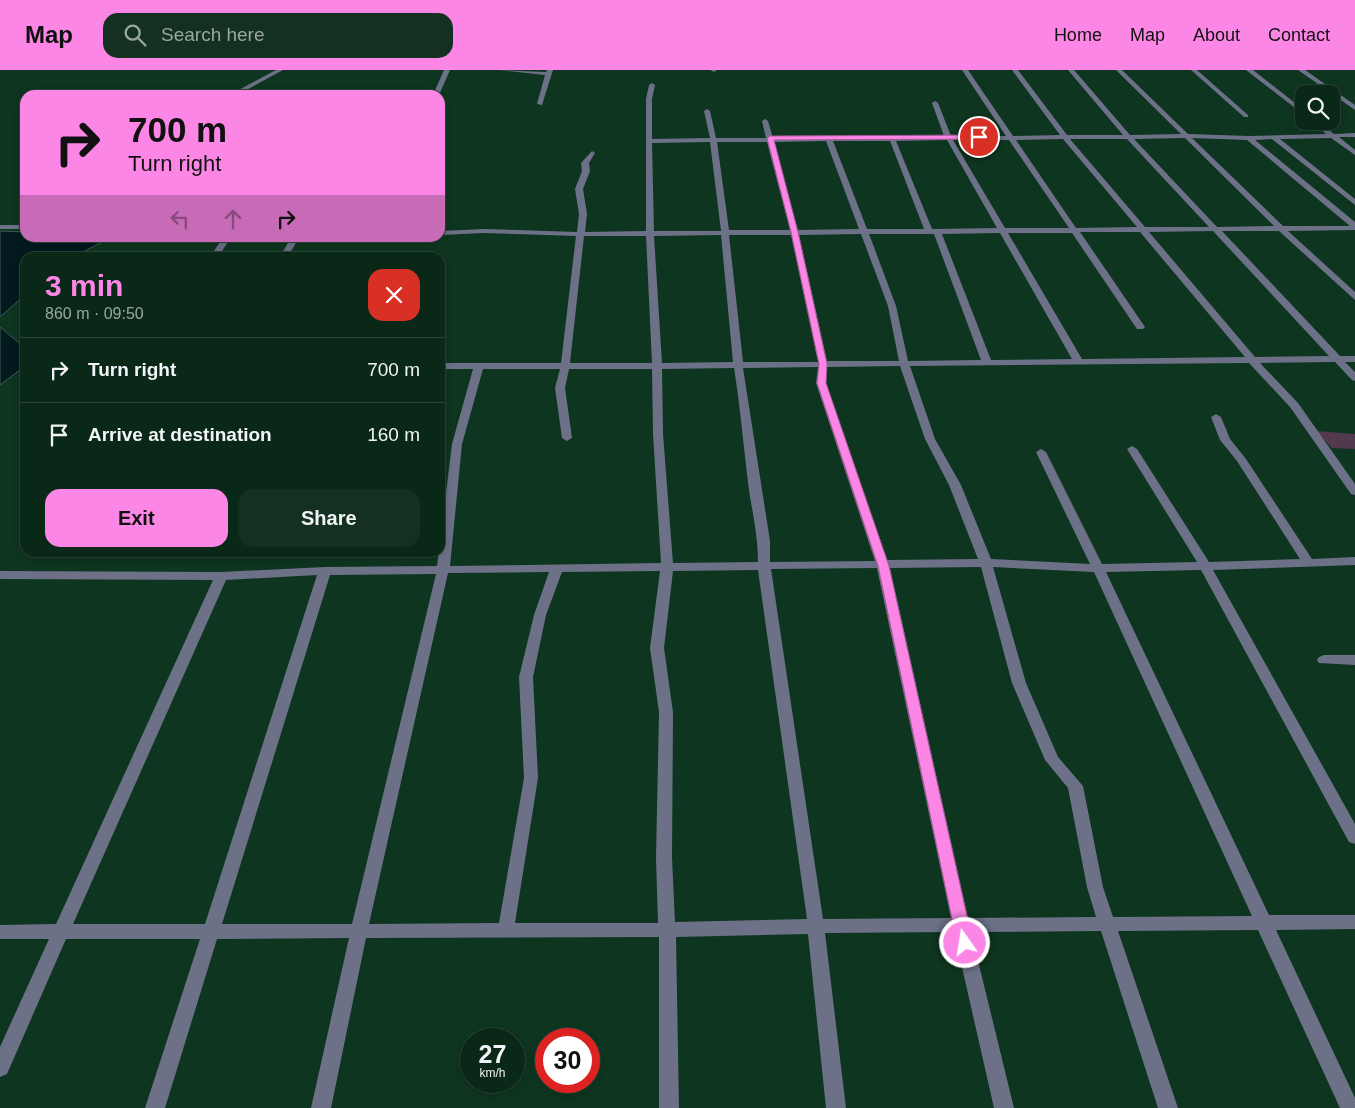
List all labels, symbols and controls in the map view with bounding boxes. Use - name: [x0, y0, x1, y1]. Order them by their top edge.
- search box: [103, 13, 453, 58]
- text: Map: [25, 21, 73, 48]
- icon: search: [121, 21, 149, 49]
- text: Search here: [161, 24, 265, 45]
- text: Home: [1054, 25, 1102, 45]
- text: Map: [1130, 25, 1165, 45]
- text: About: [1193, 25, 1240, 45]
- text: Contact: [1268, 25, 1330, 45]
- map controls: [1295, 85, 1340, 130]
- button: search: [1295, 85, 1340, 130]
- icon: right: [45, 110, 110, 175]
- text: 700 m: [128, 110, 227, 149]
- pin: [958, 116, 1000, 158]
- icon: arrive: [965, 123, 993, 151]
- text: Turn right: [128, 151, 221, 176]
- icon: left: [166, 205, 194, 233]
- icon: ahead: [219, 205, 247, 233]
- icon: right: [272, 205, 300, 233]
- text: 3 min: [45, 269, 123, 302]
- button: close: [368, 269, 420, 321]
- text: 860 m · 09:50: [45, 305, 144, 322]
- icon: right: [45, 356, 73, 384]
- text: Turn right: [88, 359, 176, 380]
- text: 700 m: [367, 359, 420, 380]
- icon: arrive: [45, 421, 73, 449]
- text: Arrive at destination: [88, 424, 272, 445]
- text: 160 m: [367, 424, 420, 445]
- button: Exit: [45, 489, 228, 547]
- button: Share: [238, 489, 420, 547]
- position arrow: [938, 916, 990, 968]
- speed limit sign: 30: [535, 1028, 600, 1093]
- text: 27: [479, 1040, 506, 1068]
- text: km/h: [479, 1066, 506, 1080]

